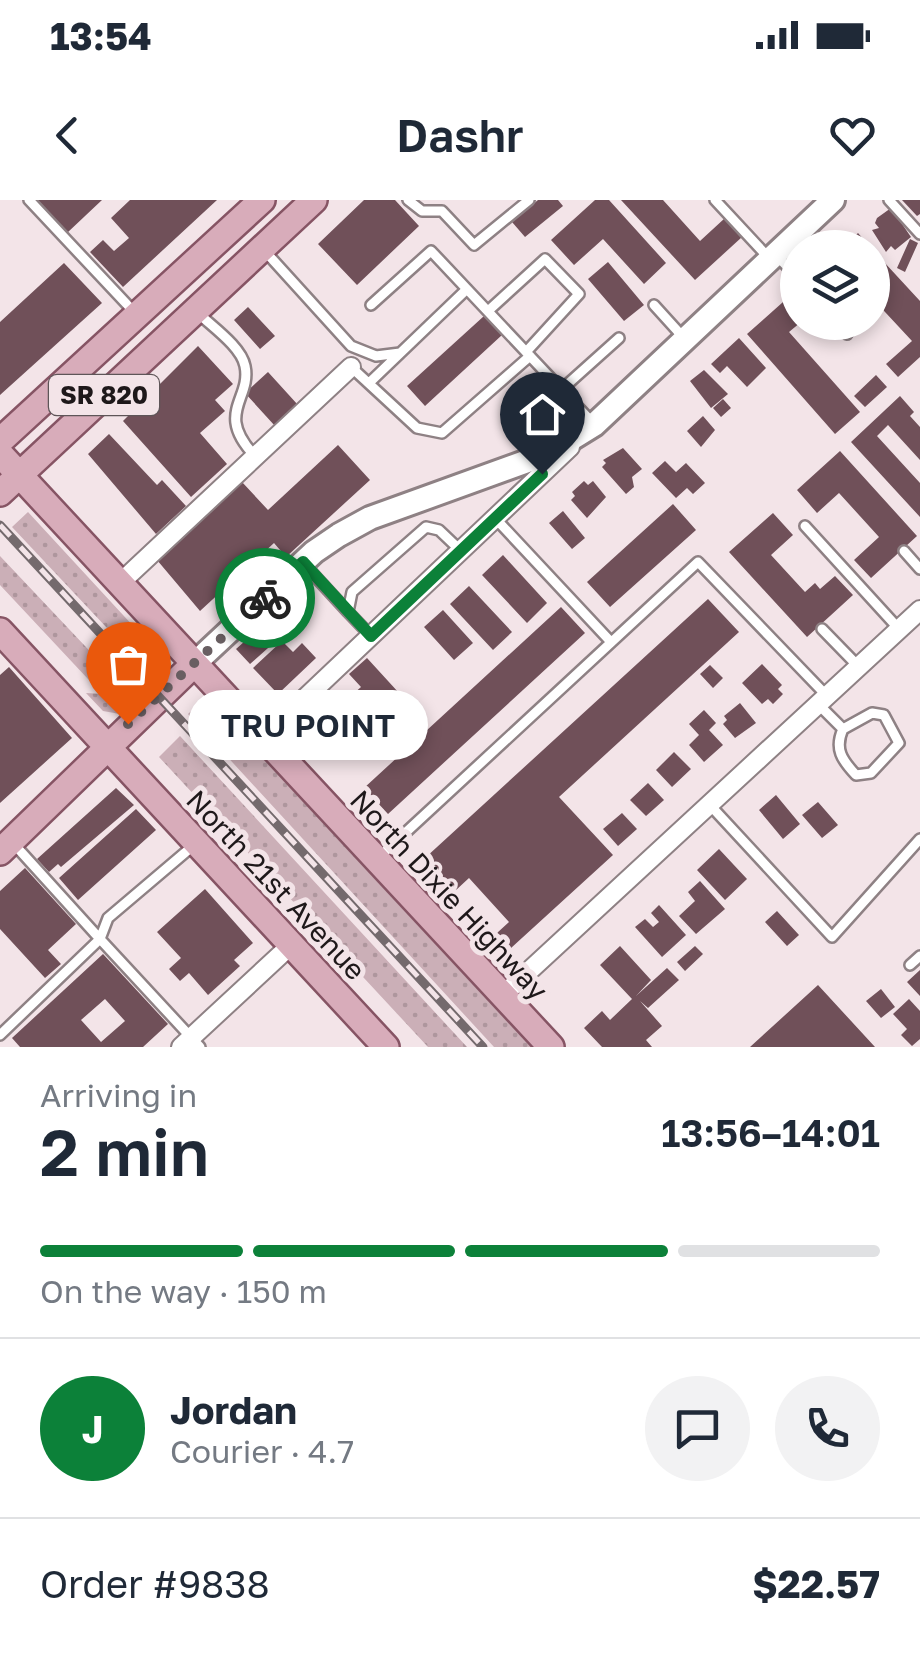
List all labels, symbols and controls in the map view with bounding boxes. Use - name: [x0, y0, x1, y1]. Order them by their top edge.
- text: 13:54: [50, 13, 152, 58]
- icon: back: [40, 108, 95, 163]
- text: Dashr: [396, 108, 524, 162]
- icon: heart: [825, 108, 880, 163]
- map controls: [780, 230, 890, 340]
- button: layers: [780, 230, 890, 340]
- pin: [500, 372, 585, 475]
- road number: SR 820: [49, 375, 159, 415]
- icon: home: [515, 387, 570, 442]
- courier: [215, 548, 315, 648]
- icon: bike: [238, 571, 293, 626]
- pin: [86, 622, 171, 725]
- icon: bag: [101, 637, 156, 692]
- callout: TRU POINT: [188, 689, 428, 759]
- text: TRU POINT: [221, 706, 395, 744]
- street label: North 21st Avenue: [180, 783, 373, 986]
- street label: North Dixie Highway: [344, 783, 555, 1006]
- text: Arriving in: [40, 1076, 197, 1114]
- text: 13:56–14:01: [661, 1110, 880, 1155]
- text: 2 min: [40, 1112, 209, 1190]
- text: On the way · 150 m: [40, 1272, 327, 1310]
- button: chat: [645, 1376, 750, 1481]
- button: phone: [775, 1376, 880, 1481]
- text: Jordan: [170, 1387, 297, 1432]
- text: J: [82, 1406, 103, 1451]
- text: Courier · 4.7: [170, 1432, 354, 1470]
- text: Order #9838: [40, 1561, 270, 1606]
- text: $22.57: [752, 1561, 880, 1606]

